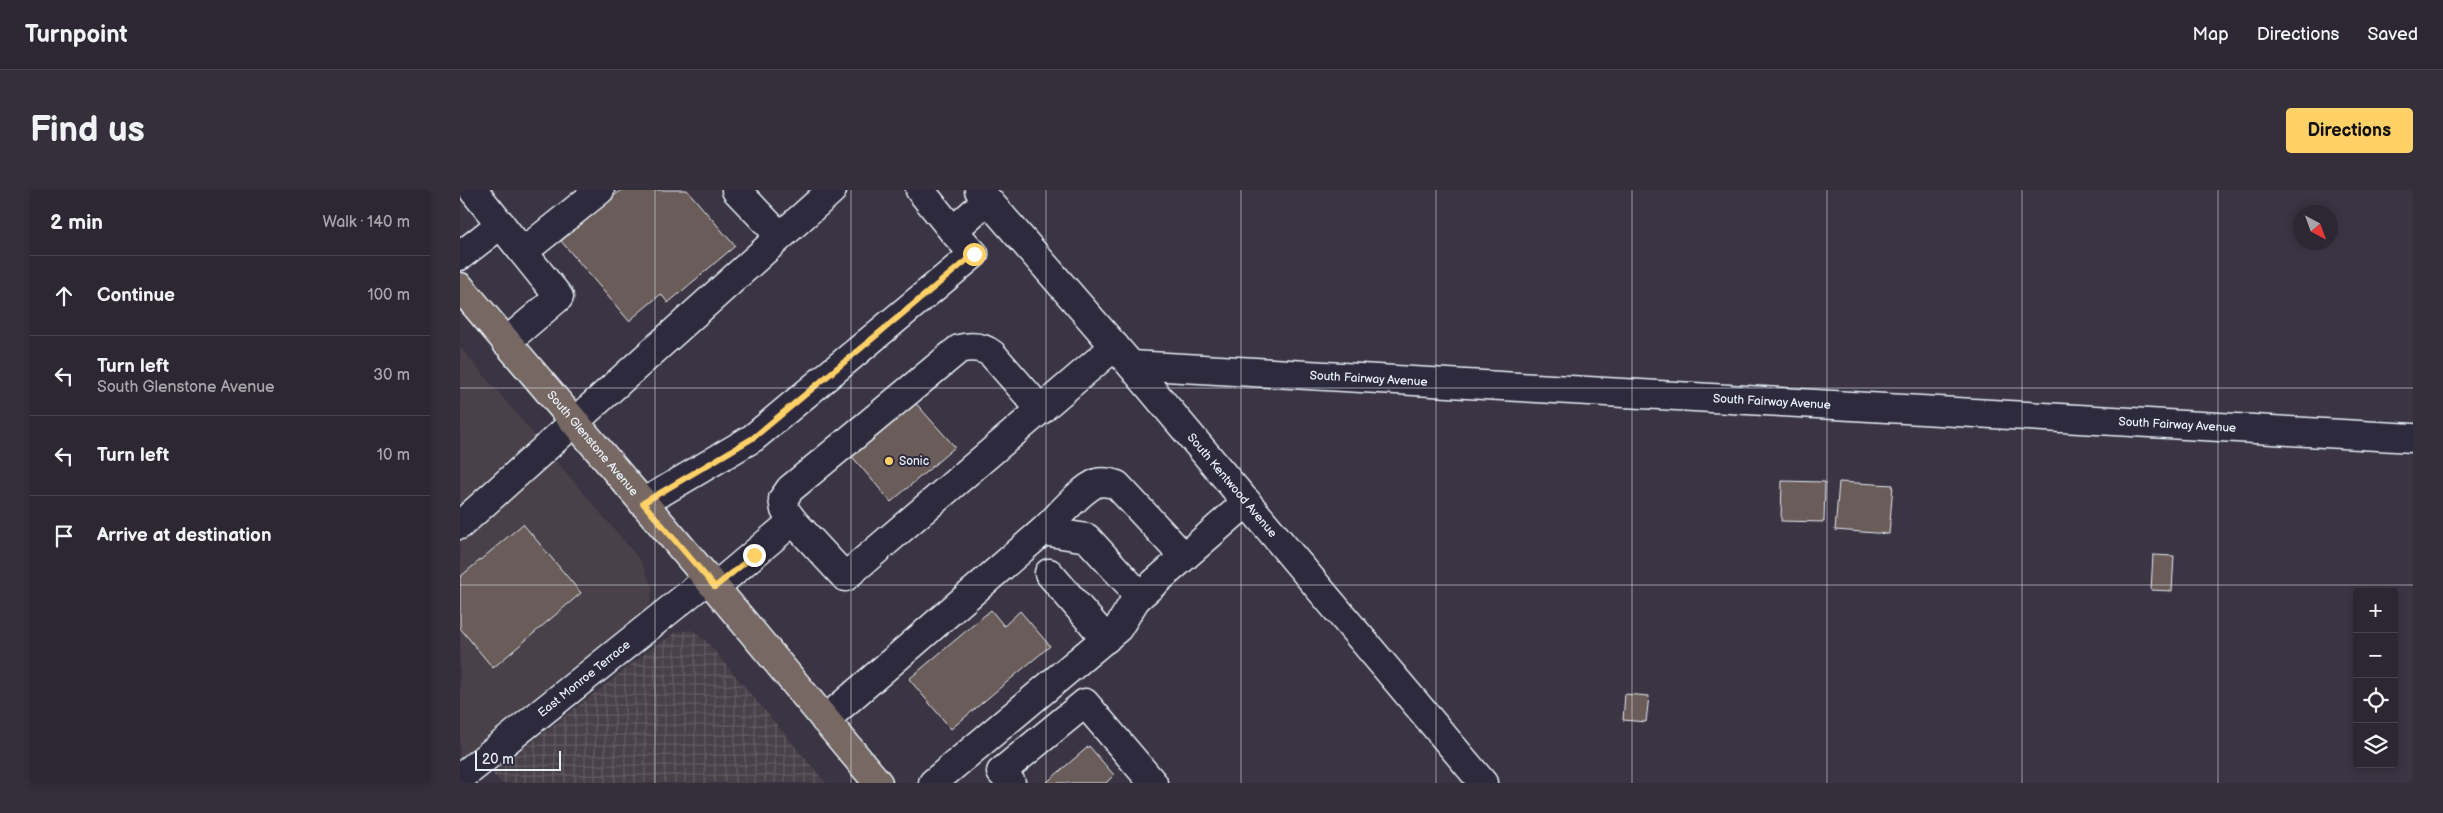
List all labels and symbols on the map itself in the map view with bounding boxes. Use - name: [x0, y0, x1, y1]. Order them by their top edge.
- north arrow: [2293, 205, 2338, 250]
- route start: [963, 243, 986, 266]
- street label: South Fairway Avenue: [1309, 368, 1428, 389]
- street label: South Glenstone Avenue: [544, 388, 642, 499]
- street label: South Fairway Avenue: [1713, 391, 1831, 412]
- street label: South Fairway Avenue: [2118, 414, 2237, 435]
- street label: South Kentwood Avenue: [1184, 430, 1280, 540]
- place label: Sonic: [899, 454, 929, 469]
- marker: Sonic: [883, 455, 895, 467]
- route end: [743, 544, 766, 567]
- street label: East Monroe Terrace: [535, 637, 633, 720]
- scale bar: [475, 748, 561, 771]

